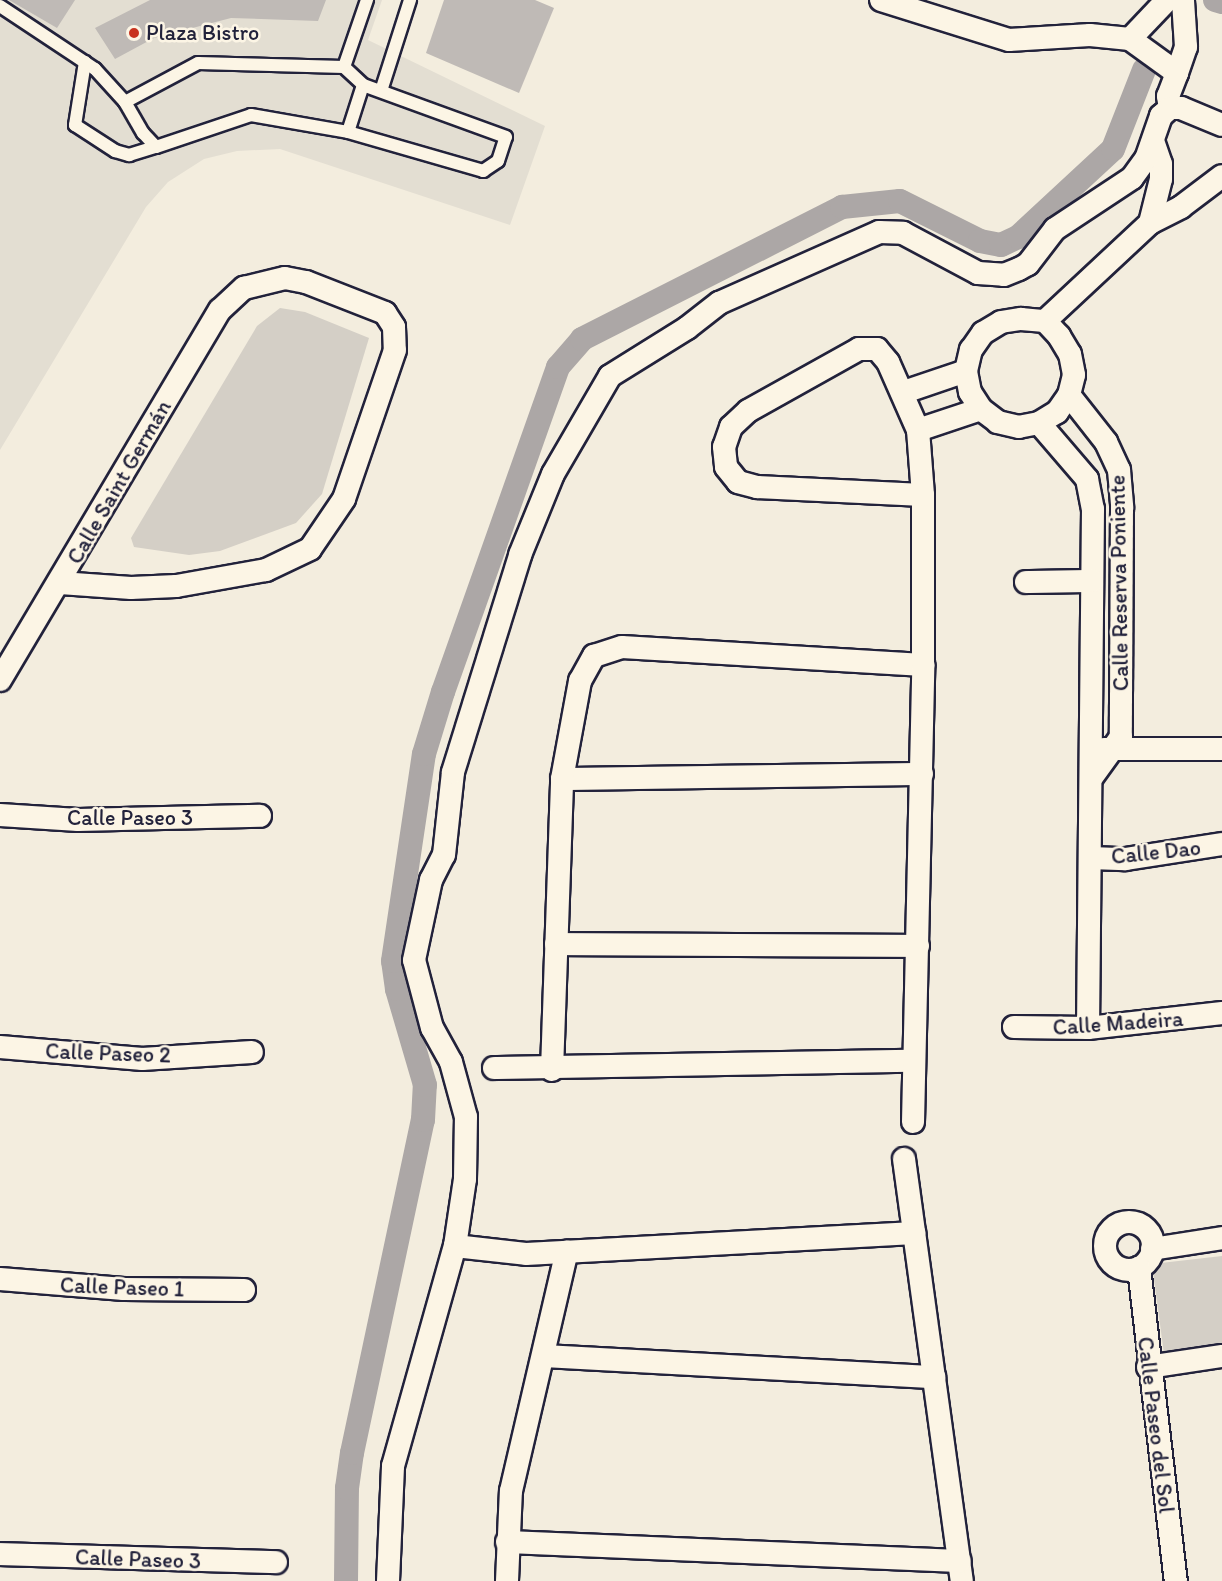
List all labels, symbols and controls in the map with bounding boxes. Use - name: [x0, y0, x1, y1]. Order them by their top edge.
- place label: Plaza Bistro: [146, 20, 260, 46]
- marker: Plaza Bistro: [127, 26, 141, 40]
- street label: Calle Saint Germán: [61, 395, 177, 569]
- street label: Calle Reserva Poniente: [1104, 476, 1134, 690]
- street label: Calle Paseo 3: [67, 805, 193, 831]
- street label: Calle Dao: [1110, 834, 1202, 870]
- street label: Calle Madeira: [1052, 1005, 1184, 1041]
- street label: Calle Paseo 2: [45, 1038, 171, 1068]
- street label: Calle Paseo 1: [60, 1272, 184, 1302]
- street label: Calle Paseo del Sol: [1132, 1336, 1180, 1514]
- street label: Calle Paseo 3: [75, 1544, 201, 1574]

